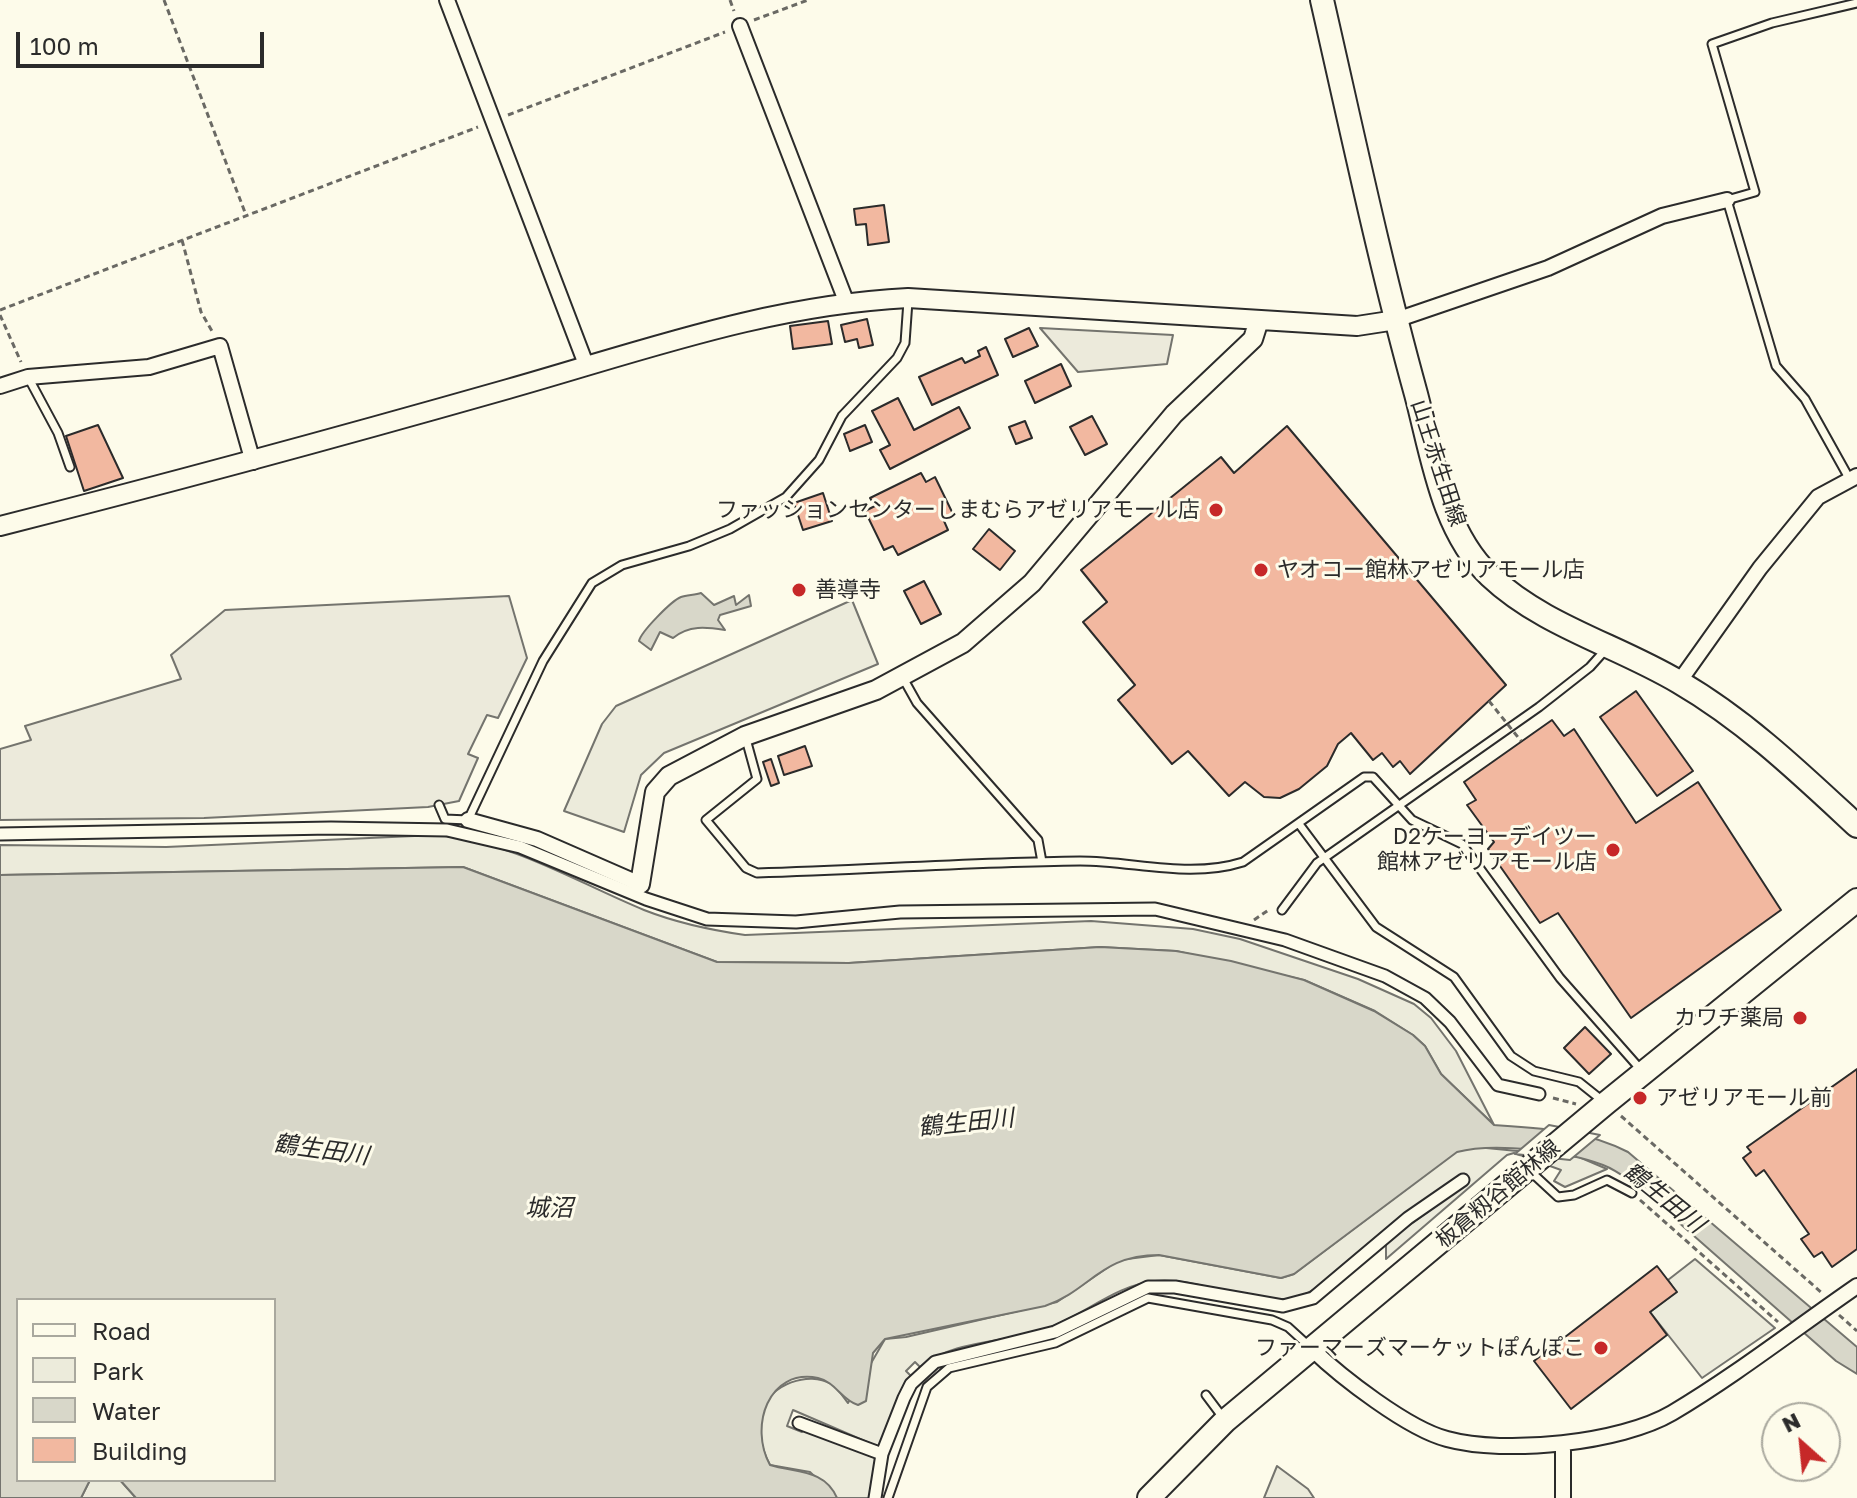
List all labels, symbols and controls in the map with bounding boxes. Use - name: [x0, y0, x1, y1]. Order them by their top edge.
- scale bar: [20, 16, 268, 66]
- text: 100 m: [30, 31, 99, 60]
- street label: 山王赤生田線: [1405, 396, 1471, 530]
- place label: ファッションセンターしまむらアゼリアモール店: [716, 497, 1200, 523]
- marker: ファッションセンターしまむらアゼリアモール店: [1207, 501, 1225, 519]
- place label: ヤオコー館林アゼリアモール店: [1277, 557, 1585, 583]
- marker: ヤオコー館林アゼリアモール店: [1252, 561, 1270, 579]
- place label: 善導寺: [815, 577, 881, 603]
- marker: 善導寺: [790, 581, 808, 599]
- place label: D2ケーヨーデイツー 館林アゼリアモール店: [1377, 824, 1597, 876]
- marker: D2ケーヨーデイツー 館林アゼリアモール店: [1604, 841, 1622, 859]
- place label: カワチ薬局: [1674, 1005, 1784, 1031]
- marker: カワチ薬局: [1791, 1009, 1809, 1027]
- place label: アゼリアモール前: [1656, 1085, 1832, 1111]
- marker: アゼリアモール前: [1631, 1089, 1649, 1107]
- water label: 鶴生田川: [917, 1104, 1015, 1142]
- water label: 鶴生田川: [271, 1129, 371, 1171]
- street label: 板倉籾谷館林線: [1431, 1134, 1565, 1254]
- water label: 鶴生田川: [1618, 1157, 1710, 1239]
- water label: 城沼: [525, 1194, 573, 1222]
- legend: [16, 1298, 276, 1482]
- text: Road: [92, 1316, 151, 1345]
- place label: ファーマーズマーケットぽんぽこ: [1255, 1335, 1585, 1361]
- marker: ファーマーズマーケットぽんぽこ: [1592, 1339, 1610, 1357]
- text: Park: [92, 1356, 144, 1385]
- text: Water: [92, 1396, 160, 1425]
- north arrow: [1761, 1402, 1841, 1482]
- text: N: [1777, 1406, 1804, 1438]
- text: Building: [92, 1436, 187, 1465]

